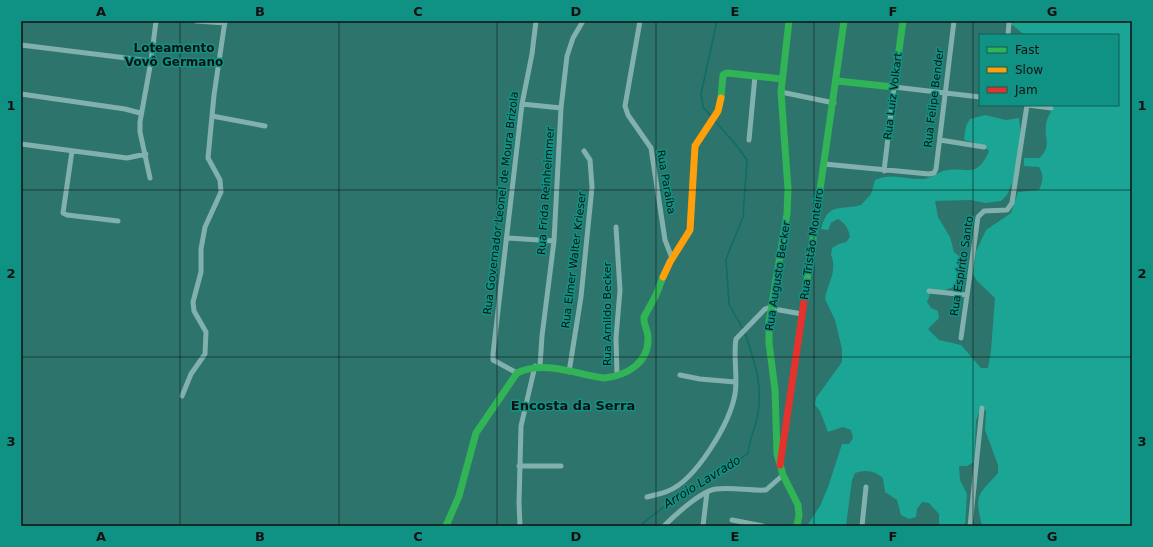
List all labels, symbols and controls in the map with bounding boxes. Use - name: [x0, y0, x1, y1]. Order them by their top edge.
- text: A: [96, 4, 106, 19]
- text: B: [255, 4, 265, 19]
- text: C: [413, 4, 423, 19]
- text: D: [571, 4, 582, 19]
- text: E: [731, 4, 739, 19]
- text: F: [889, 4, 897, 19]
- text: G: [1047, 4, 1057, 19]
- legend: [979, 34, 1119, 106]
- district label: Loteamento Vovô Germano: [125, 41, 223, 69]
- text: Fast: [1015, 43, 1039, 57]
- street label: Rua Felipe Bender: [921, 47, 947, 148]
- street label: Rua Luiz Volkart: [881, 51, 905, 140]
- text: Slow: [1015, 63, 1043, 77]
- text: Jam: [1014, 83, 1038, 97]
- street label: Rua Governador Leonel de Moura Brizola: [481, 91, 521, 315]
- text: 1: [6, 98, 16, 113]
- text: 1: [1137, 98, 1147, 113]
- street label: Rua Frida Reinheimmer: [535, 126, 557, 255]
- street label: Rua Paraíba: [654, 149, 678, 215]
- street label: Rua Tristão Monteiro: [798, 187, 826, 301]
- street label: Rua Elmer Walter Krieser: [559, 190, 589, 329]
- street label: Rua Espírito Santo: [948, 215, 976, 317]
- street label: Rua Augusto Becker: [763, 220, 793, 332]
- street label: Rua Arnildo Becker: [601, 261, 614, 366]
- text: 2: [6, 266, 16, 281]
- text: 2: [1137, 266, 1147, 281]
- district label: Encosta da Serra: [511, 398, 635, 413]
- text: 3: [6, 434, 16, 449]
- text: 3: [1137, 434, 1147, 449]
- water label: Arroio Lavrado: [660, 453, 743, 512]
- text: A: [96, 529, 106, 544]
- text: B: [255, 529, 265, 544]
- text: C: [413, 529, 423, 544]
- text: D: [571, 529, 582, 544]
- text: E: [731, 529, 739, 544]
- text: F: [889, 529, 897, 544]
- text: G: [1047, 529, 1057, 544]

